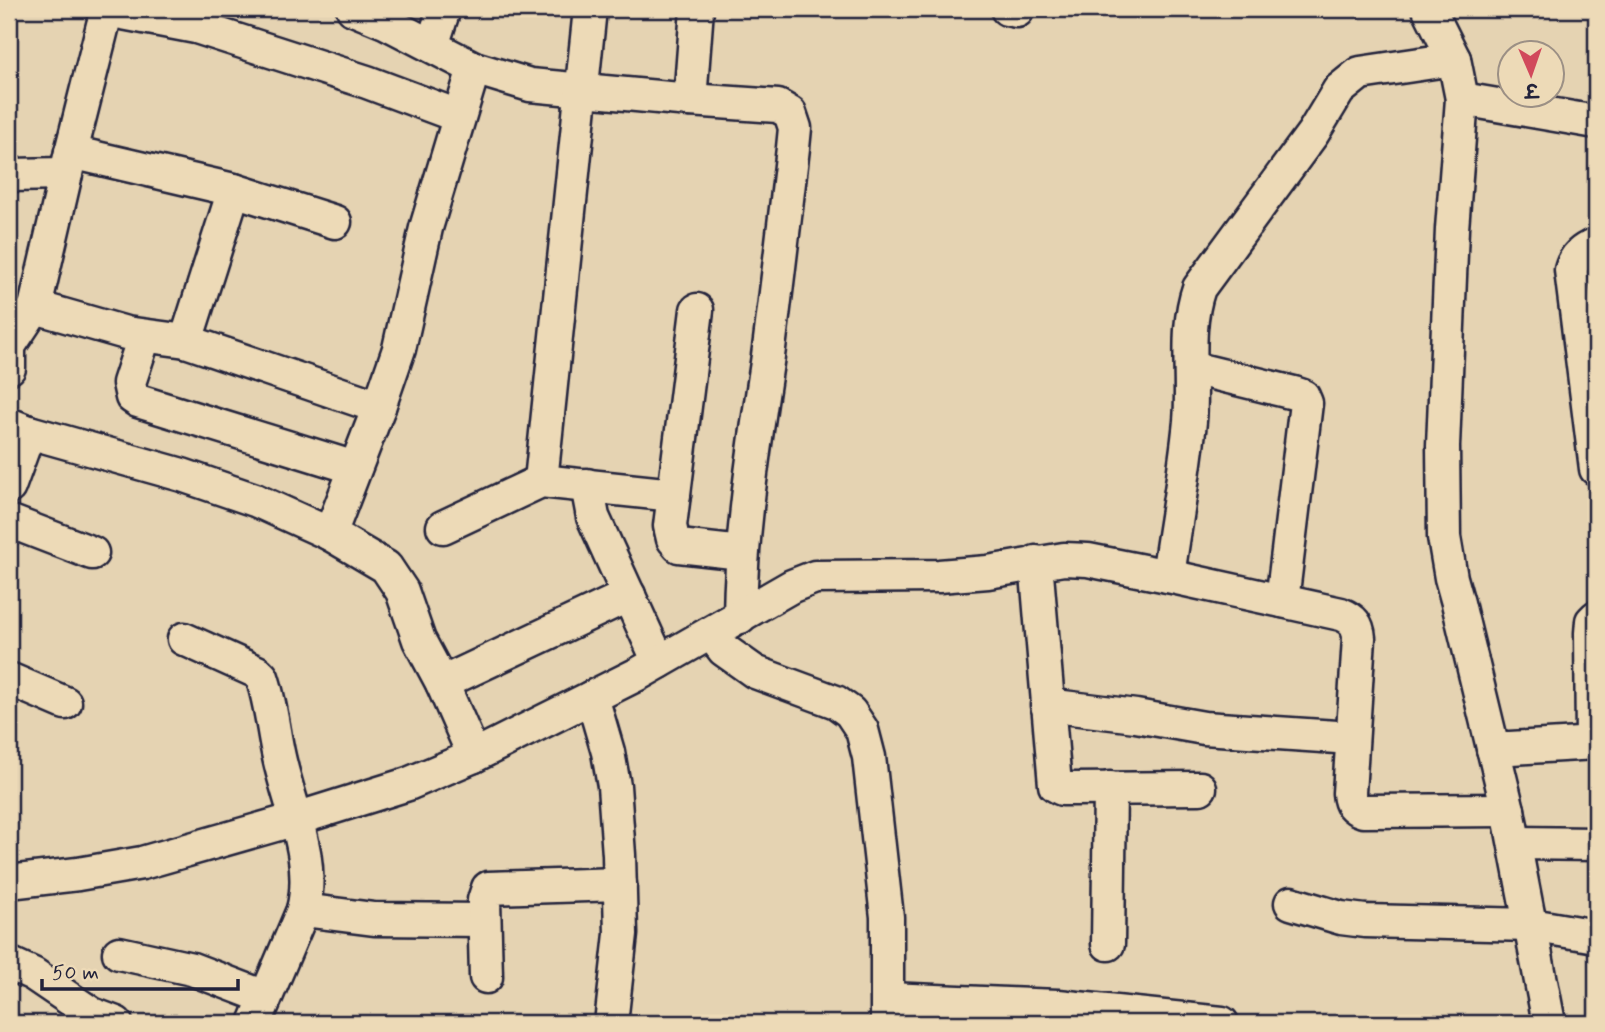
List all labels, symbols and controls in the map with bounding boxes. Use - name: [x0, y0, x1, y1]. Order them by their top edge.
- north arrow: [1496, 38, 1566, 108]
- text: उ: [1522, 77, 1540, 102]
- scale bar: [42, 948, 238, 992]
- text: 50 m: [52, 959, 99, 987]

